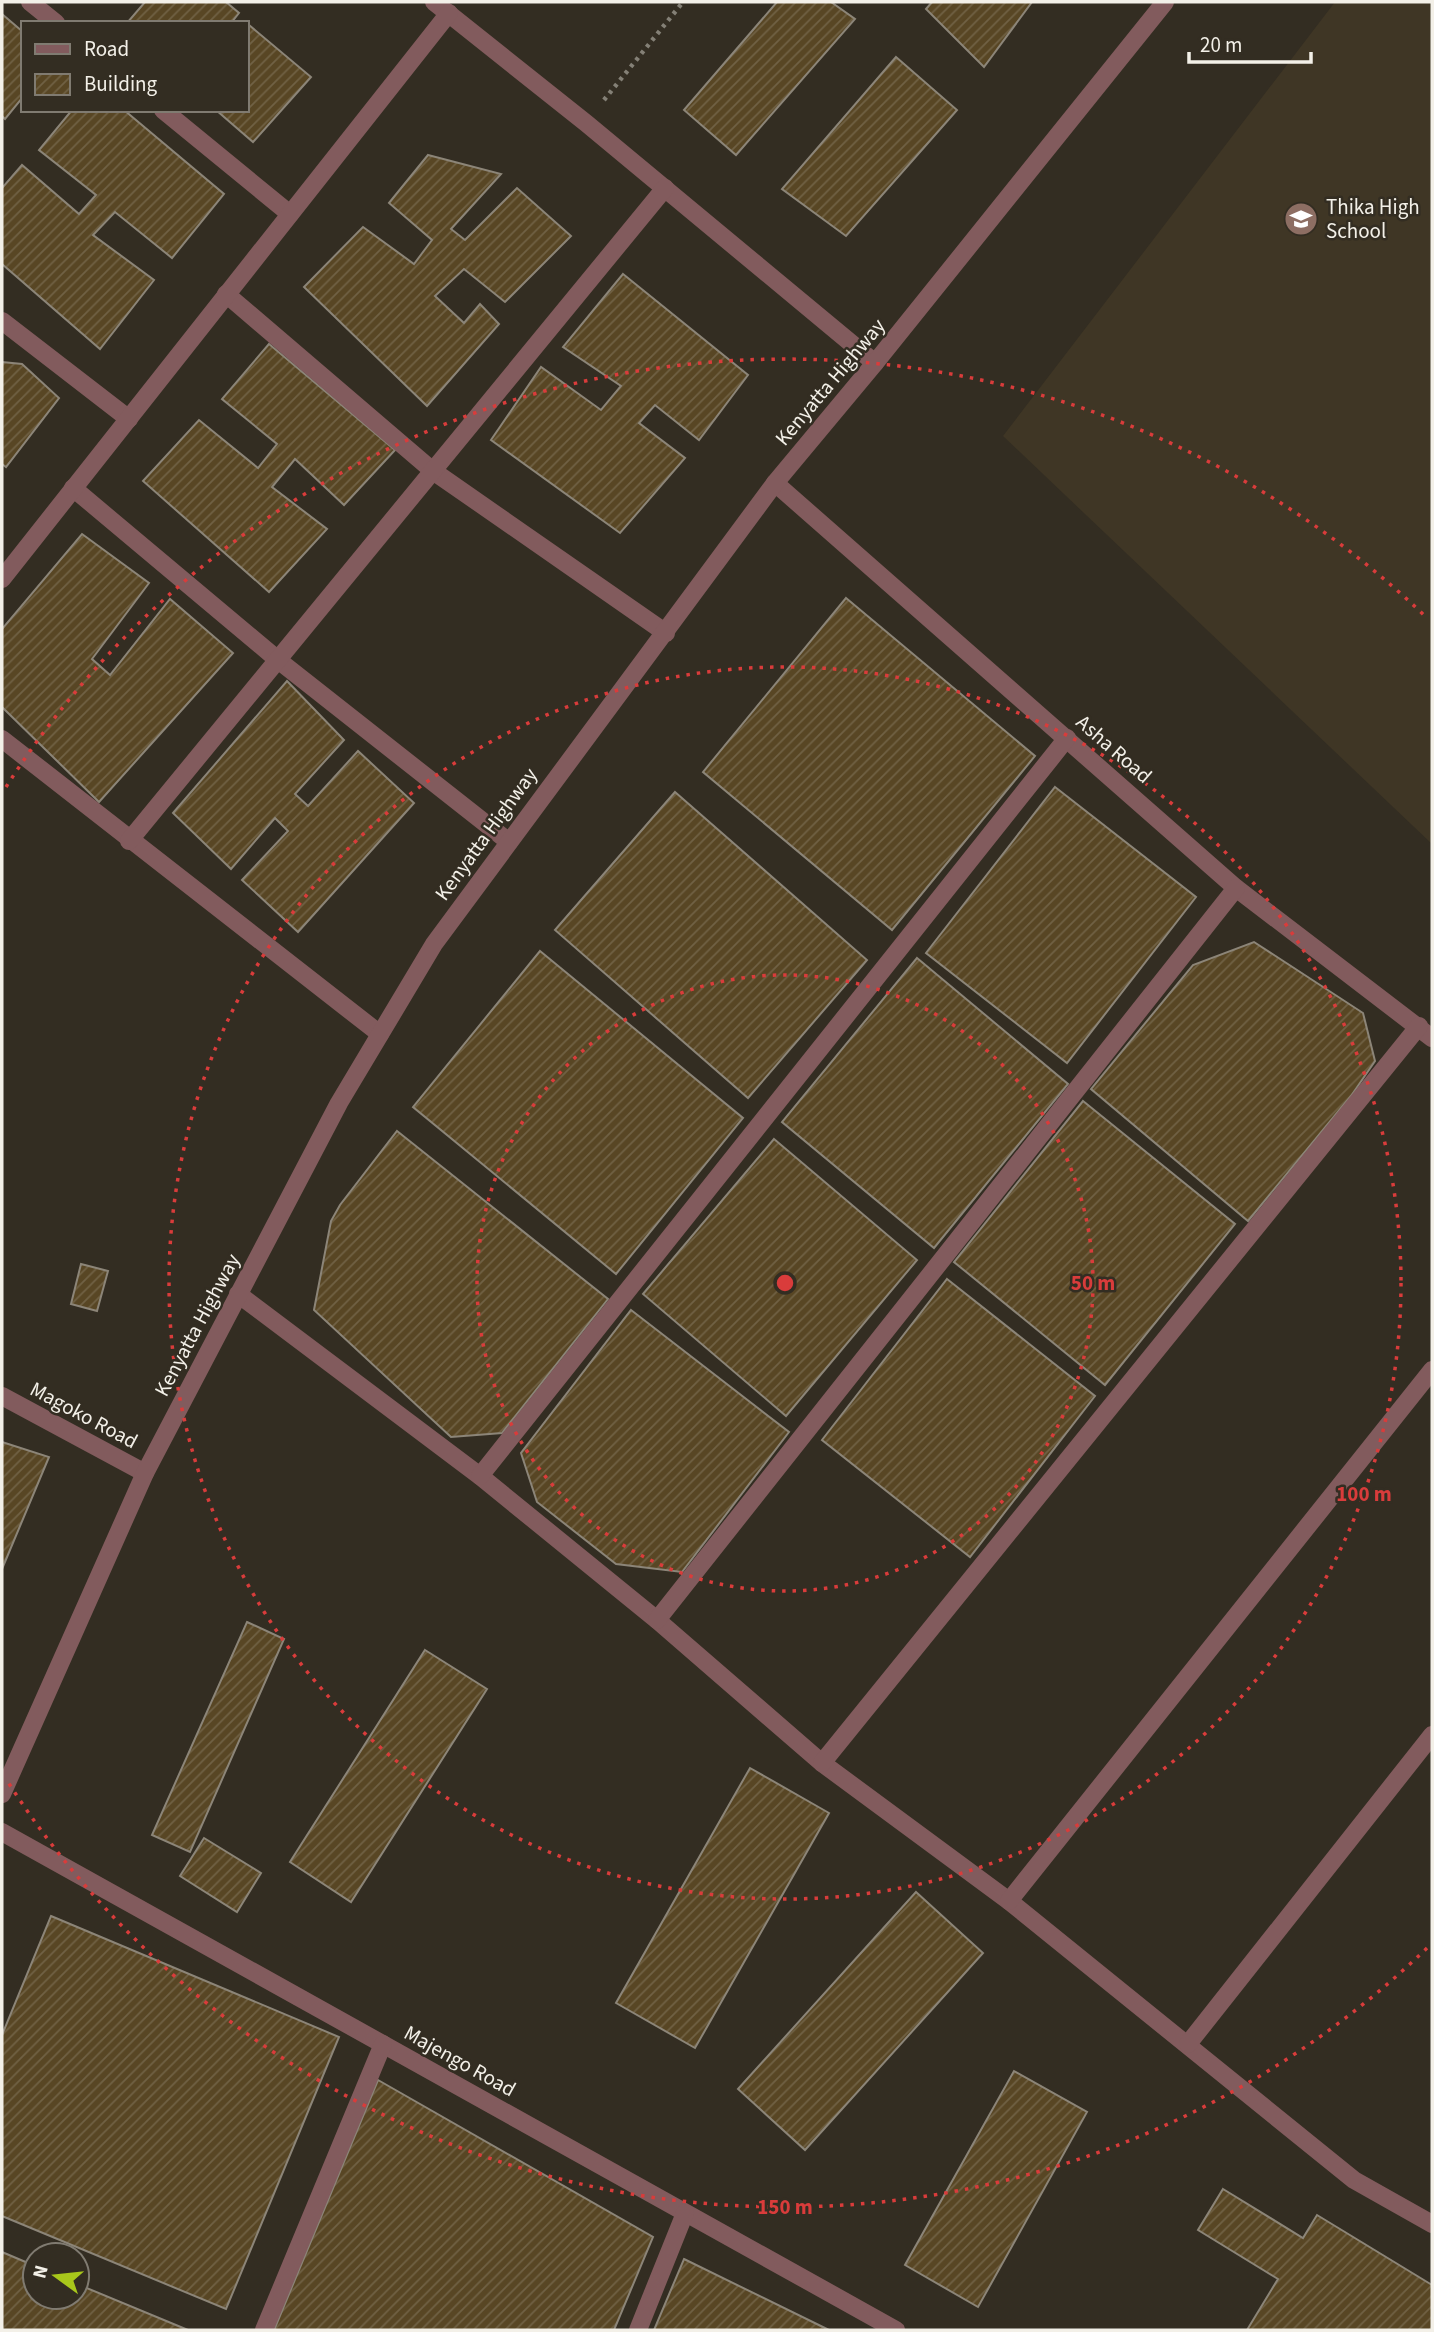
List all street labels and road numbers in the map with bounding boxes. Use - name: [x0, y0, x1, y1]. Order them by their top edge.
- street label: Kenyatta Highway: [768, 312, 892, 452]
- street label: Asha Road: [1069, 708, 1159, 790]
- street label: Kenyatta Highway: [427, 761, 545, 907]
- street label: Kenyatta Highway: [147, 1248, 247, 1402]
- street label: Magoko Road: [25, 1374, 143, 1456]
- street label: Majengo Road: [399, 2018, 521, 2104]

